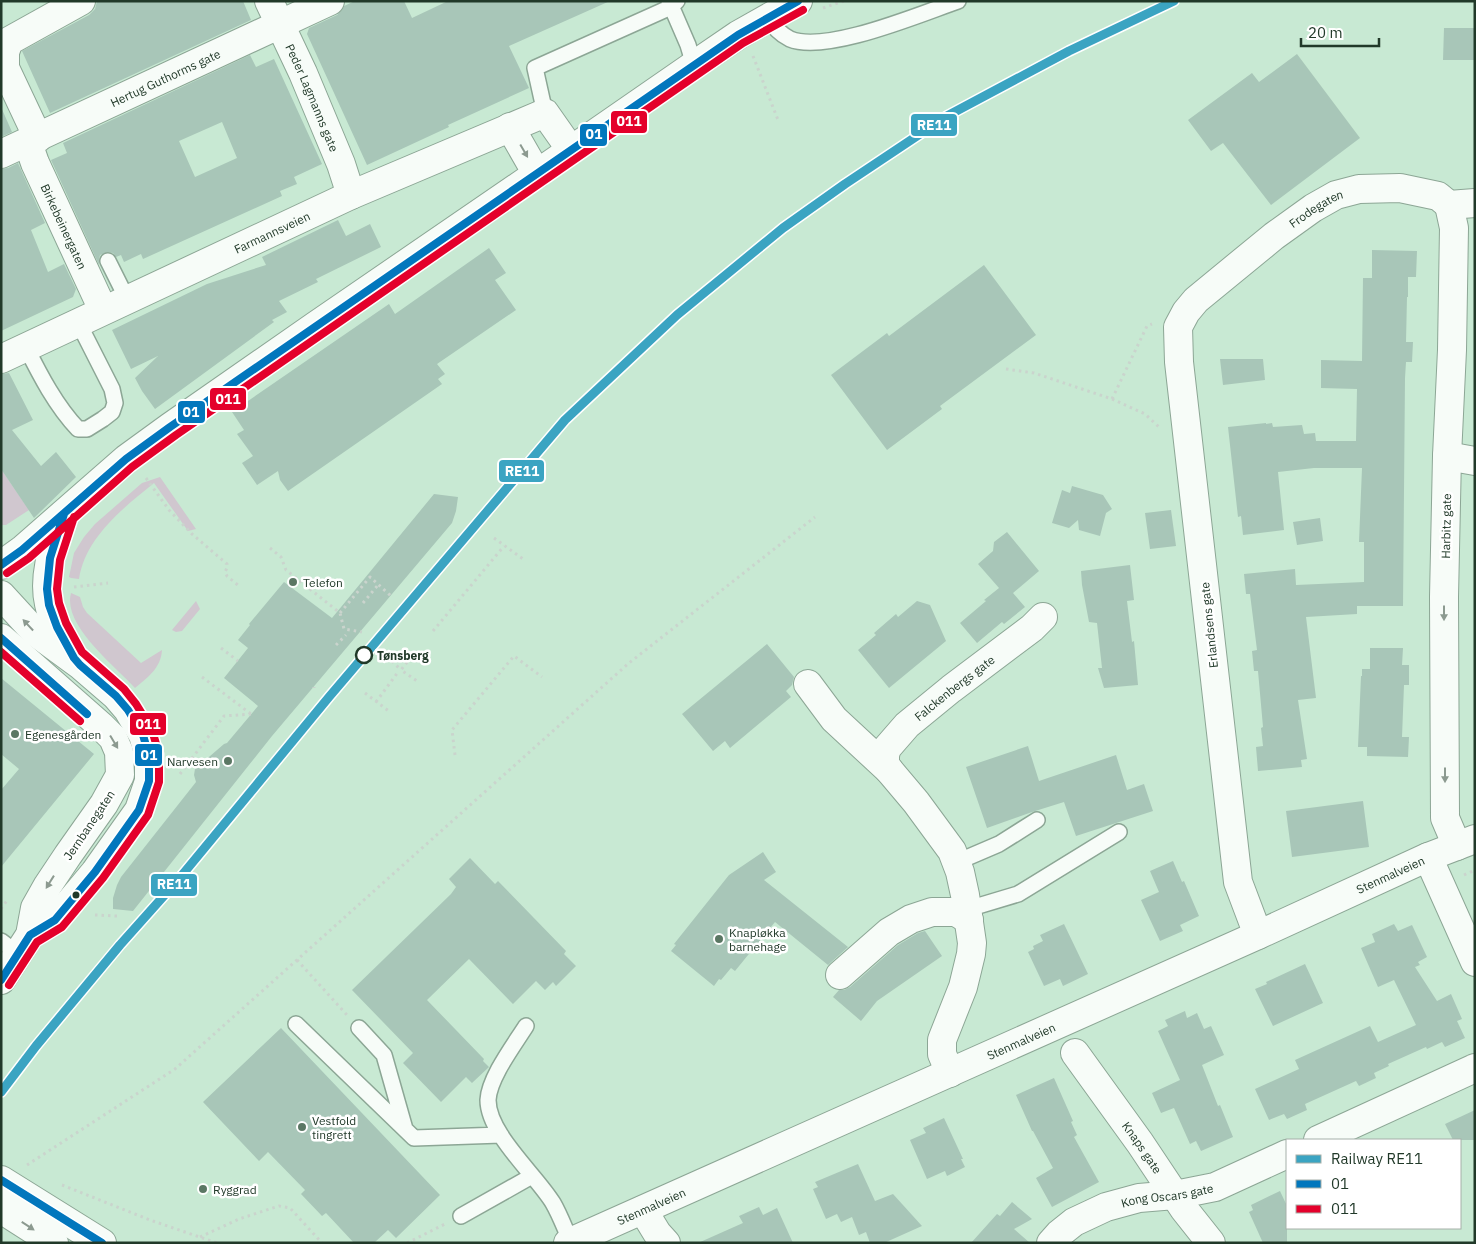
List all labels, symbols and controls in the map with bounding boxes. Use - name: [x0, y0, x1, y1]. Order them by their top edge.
- scale bar: [1301, 15, 1378, 47]
- text: 20 m: [1308, 23, 1343, 42]
- street label: Peder Lagmanns gate: [283, 41, 343, 154]
- street label: Hertug Guthorms gate: [108, 45, 223, 110]
- line badge: 011: [610, 110, 648, 134]
- text: 011: [616, 112, 642, 130]
- line badge: RE11: [910, 113, 958, 137]
- text: RE11: [917, 116, 952, 134]
- line badge: 01: [579, 123, 608, 147]
- text: 01: [586, 125, 603, 143]
- one-way arrow: [519, 144, 528, 157]
- street label: Birkebeinergaten: [38, 181, 91, 271]
- street label: Frodegaten: [1286, 186, 1344, 231]
- street label: Farmannsveien: [231, 208, 312, 256]
- line badge: 011: [209, 387, 247, 411]
- text: 011: [215, 390, 241, 408]
- line badge: 01: [177, 400, 206, 424]
- text: 01: [183, 403, 200, 421]
- line badge: RE11: [498, 459, 545, 483]
- text: RE11: [505, 462, 540, 480]
- street label: Harbitz gate: [1438, 493, 1454, 559]
- place label: Telefon: [303, 575, 343, 590]
- marker: Telefon: [287, 576, 299, 588]
- street label: Erlandsens gate: [1197, 581, 1221, 669]
- one-way arrow: [1440, 605, 1448, 621]
- one-way arrow: [22, 619, 34, 631]
- marker: Tønsberg: [355, 646, 373, 664]
- place label: Tønsberg: [377, 648, 429, 663]
- street label: Falckenbergs gate: [911, 651, 998, 724]
- line badge: 011: [129, 712, 167, 736]
- text: 011: [135, 715, 161, 733]
- place label: Egenesgården: [25, 727, 101, 742]
- marker: Egenesgården: [9, 728, 21, 740]
- one-way arrow: [109, 735, 118, 749]
- line badge: 01: [134, 743, 163, 767]
- text: 01: [141, 746, 158, 764]
- place label: Narvesen: [167, 754, 218, 769]
- marker: Narvesen: [222, 755, 234, 767]
- one-way arrow: [1441, 767, 1449, 783]
- street label: Jernbanegaten: [60, 787, 118, 863]
- street label: Stenmalveien: [1354, 852, 1427, 897]
- line badge: RE11: [150, 873, 198, 897]
- one-way arrow: [46, 875, 55, 888]
- text: RE11: [157, 875, 192, 893]
- unlabelled marker: [71, 890, 81, 900]
- place label: Knapløkka barnehage: [729, 925, 787, 954]
- marker: Knapløkka barnehage: [713, 933, 725, 945]
- street label: Stenmalveien: [984, 1019, 1058, 1063]
- place label: Vestfold tingrett: [312, 1113, 356, 1142]
- street label: Knaps gate: [1119, 1118, 1166, 1177]
- marker: Vestfold tingrett: [296, 1121, 308, 1133]
- legend: [1286, 1139, 1461, 1229]
- text: Railway RE11: [1331, 1149, 1423, 1168]
- text: 01: [1331, 1174, 1349, 1193]
- street label: Kong Oscars gate: [1119, 1180, 1215, 1210]
- place label: Ryggrad: [213, 1182, 257, 1197]
- marker: Ryggrad: [197, 1183, 209, 1195]
- street label: Stenmalveien: [614, 1184, 688, 1228]
- text: 011: [1331, 1199, 1358, 1218]
- one-way arrow: [21, 1221, 34, 1231]

